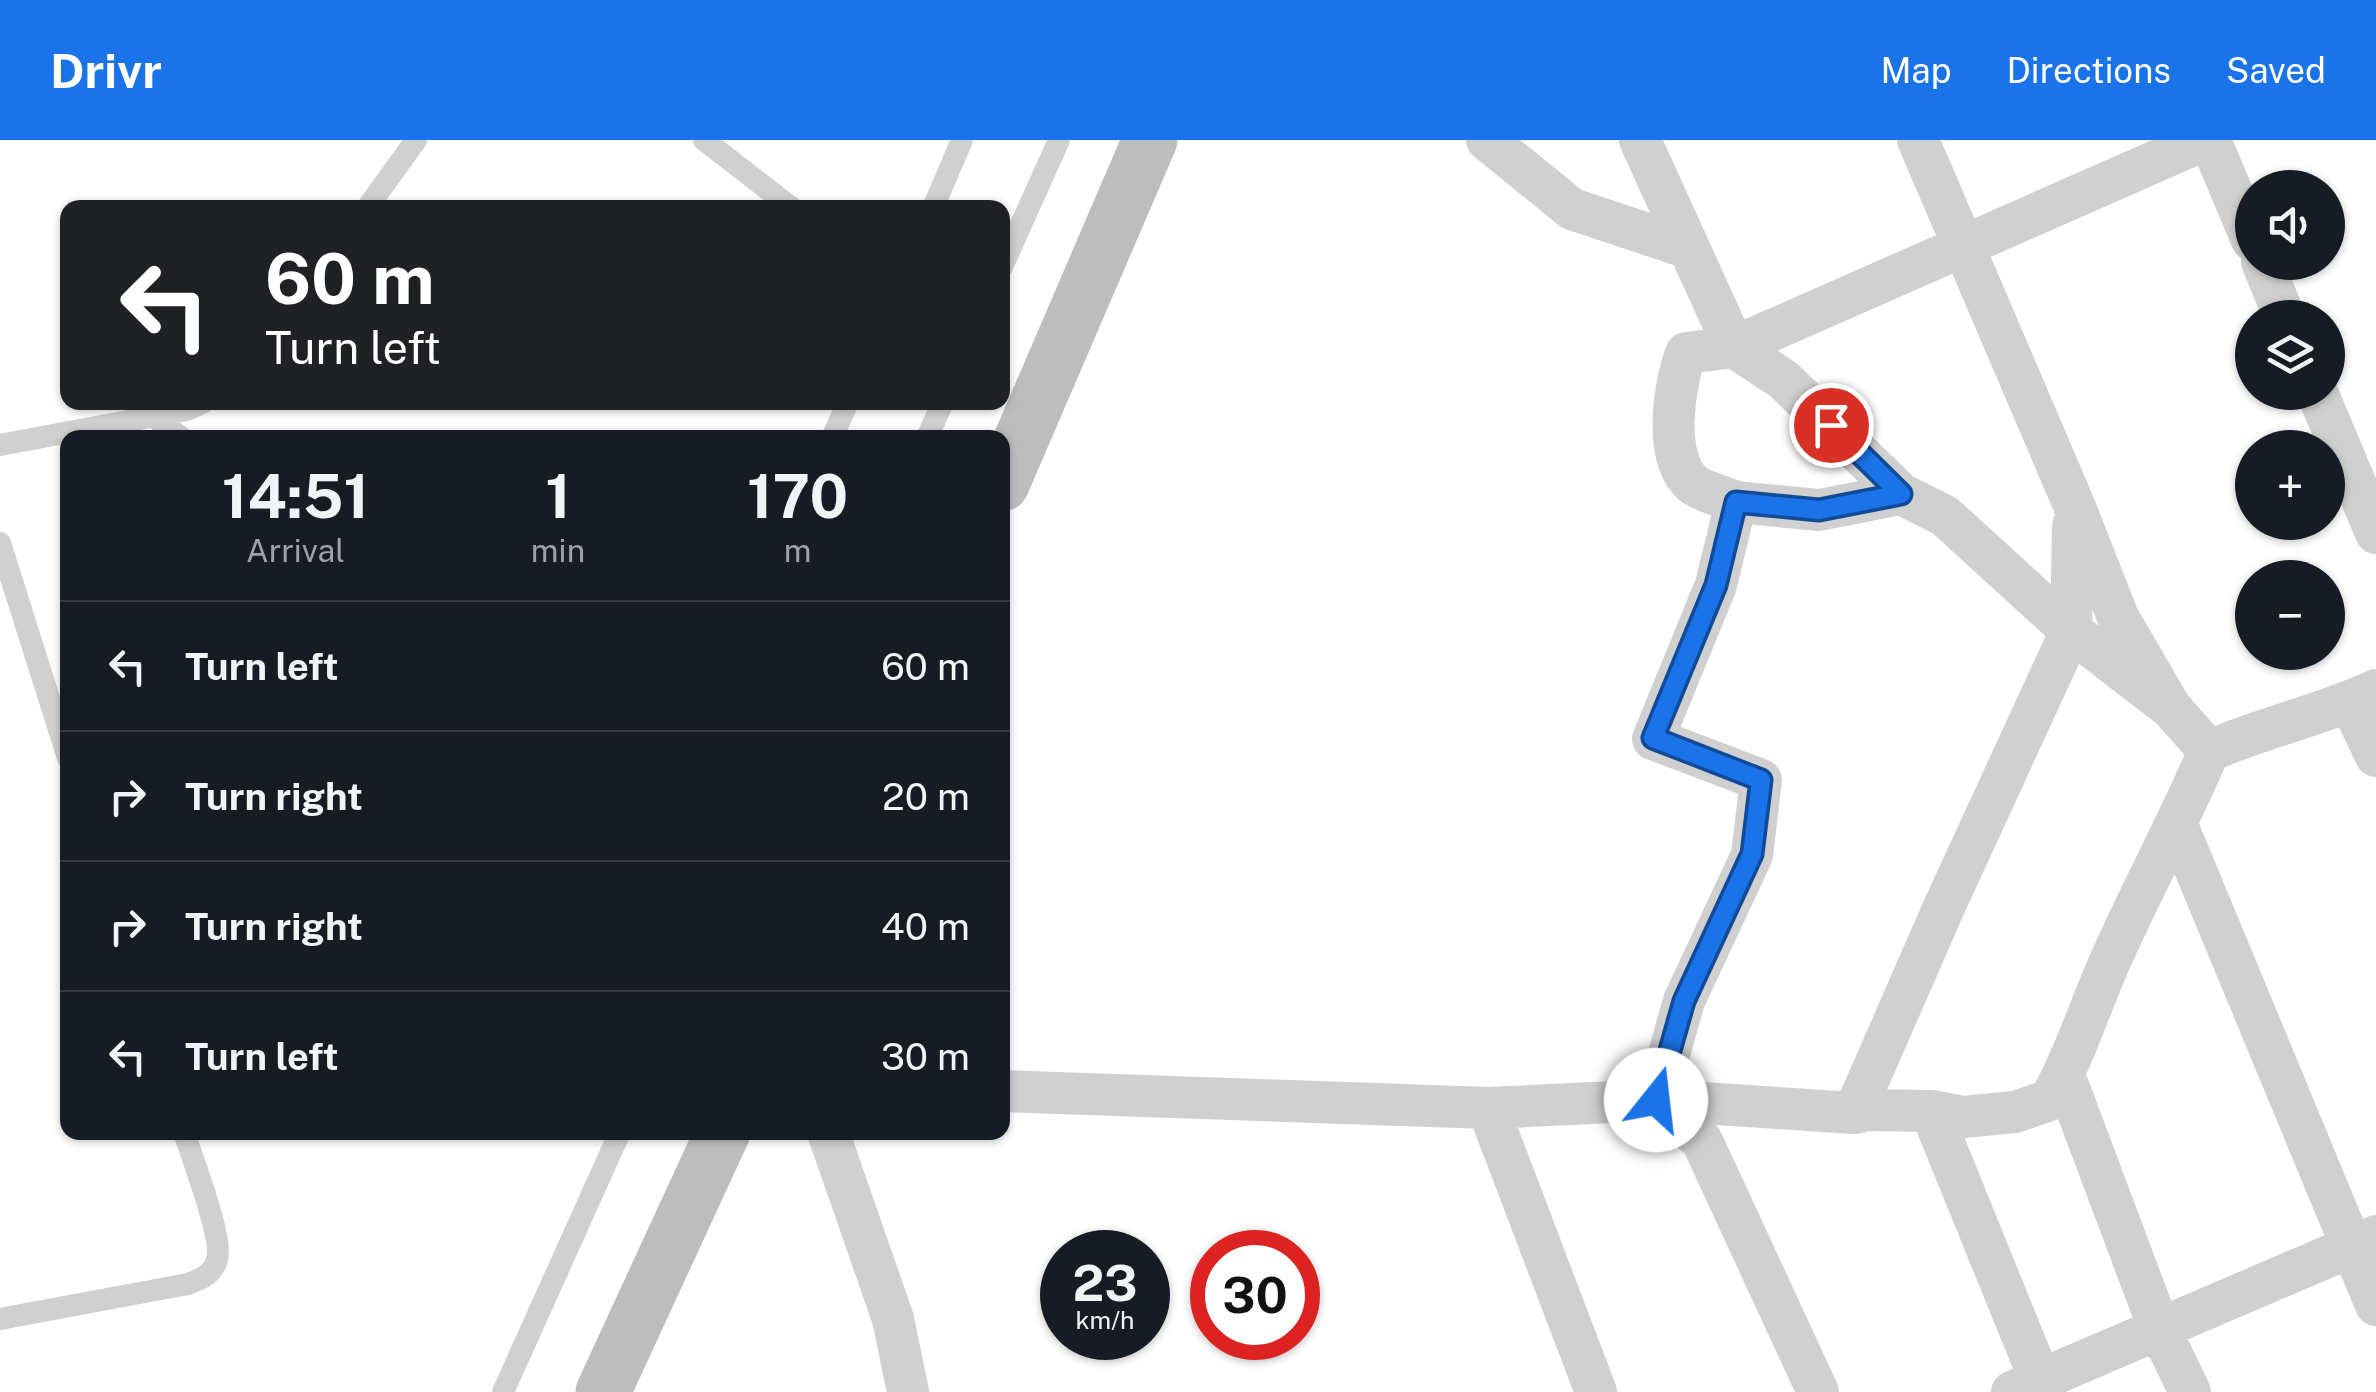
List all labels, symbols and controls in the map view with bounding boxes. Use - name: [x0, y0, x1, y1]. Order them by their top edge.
- text: Drivr: [50, 42, 162, 99]
- text: Map: [1880, 50, 1951, 91]
- text: Directions: [2006, 50, 2171, 91]
- text: Saved: [2226, 50, 2326, 91]
- map controls: [2235, 170, 2345, 670]
- button: sound: [2235, 170, 2345, 280]
- text: 60 m: [265, 237, 435, 320]
- icon: left: [100, 240, 230, 370]
- button: layers: [2235, 300, 2345, 410]
- text: Turn left: [265, 321, 441, 374]
- pin: [1789, 383, 1874, 468]
- icon: arrive: [1804, 398, 1859, 453]
- button: +: [2235, 430, 2345, 540]
- text: 14:51: [222, 461, 369, 532]
- text: 1: [545, 461, 571, 532]
- text: 170: [747, 461, 848, 532]
- text: Arrival: [246, 532, 345, 569]
- text: min: [531, 532, 585, 569]
- text: m: [784, 532, 811, 569]
- button: −: [2235, 560, 2345, 670]
- icon: left: [100, 639, 155, 694]
- text: Turn left: [185, 644, 339, 689]
- text: 60 m: [881, 644, 970, 689]
- icon: right: [100, 769, 155, 824]
- text: Turn right: [185, 774, 363, 819]
- text: 20 m: [882, 774, 970, 819]
- icon: right: [100, 899, 155, 954]
- text: Turn right: [185, 904, 363, 949]
- text: 40 m: [881, 904, 970, 949]
- icon: left: [100, 1029, 155, 1084]
- text: Turn left: [185, 1034, 339, 1079]
- text: 30 m: [881, 1034, 970, 1079]
- position arrow: [1604, 1048, 1708, 1152]
- speed limit sign: 30: [1190, 1230, 1320, 1360]
- text: 23: [1072, 1253, 1138, 1312]
- text: km/h: [1076, 1305, 1134, 1335]

